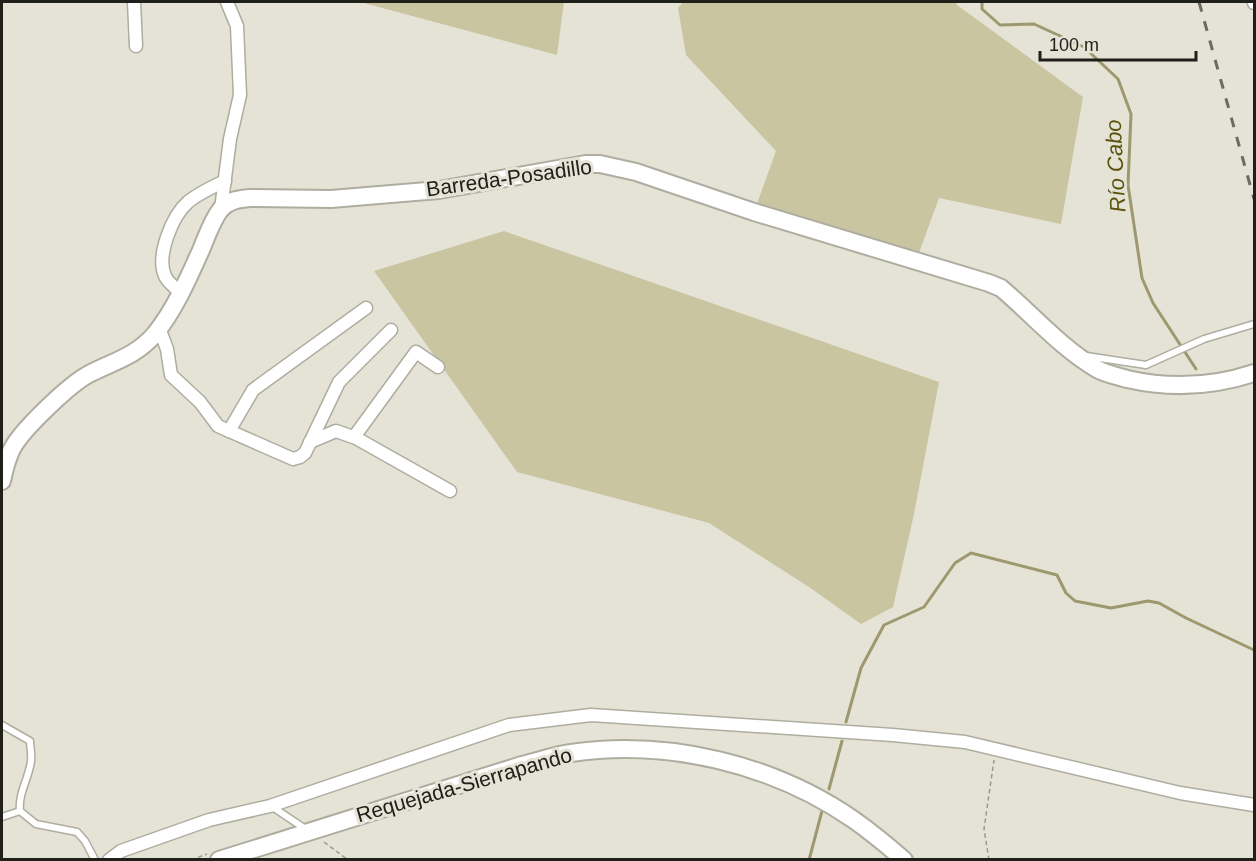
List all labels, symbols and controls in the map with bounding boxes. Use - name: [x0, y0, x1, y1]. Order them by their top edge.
- scale bar: [1040, 24, 1196, 62]
- text: 100 m: [1049, 35, 1099, 55]
- water label: Río Cabo: [1101, 119, 1130, 213]
- street label: Barreda-Posadillo: [425, 155, 593, 201]
- street label: Requejada-Sierrapando: [354, 743, 574, 826]

